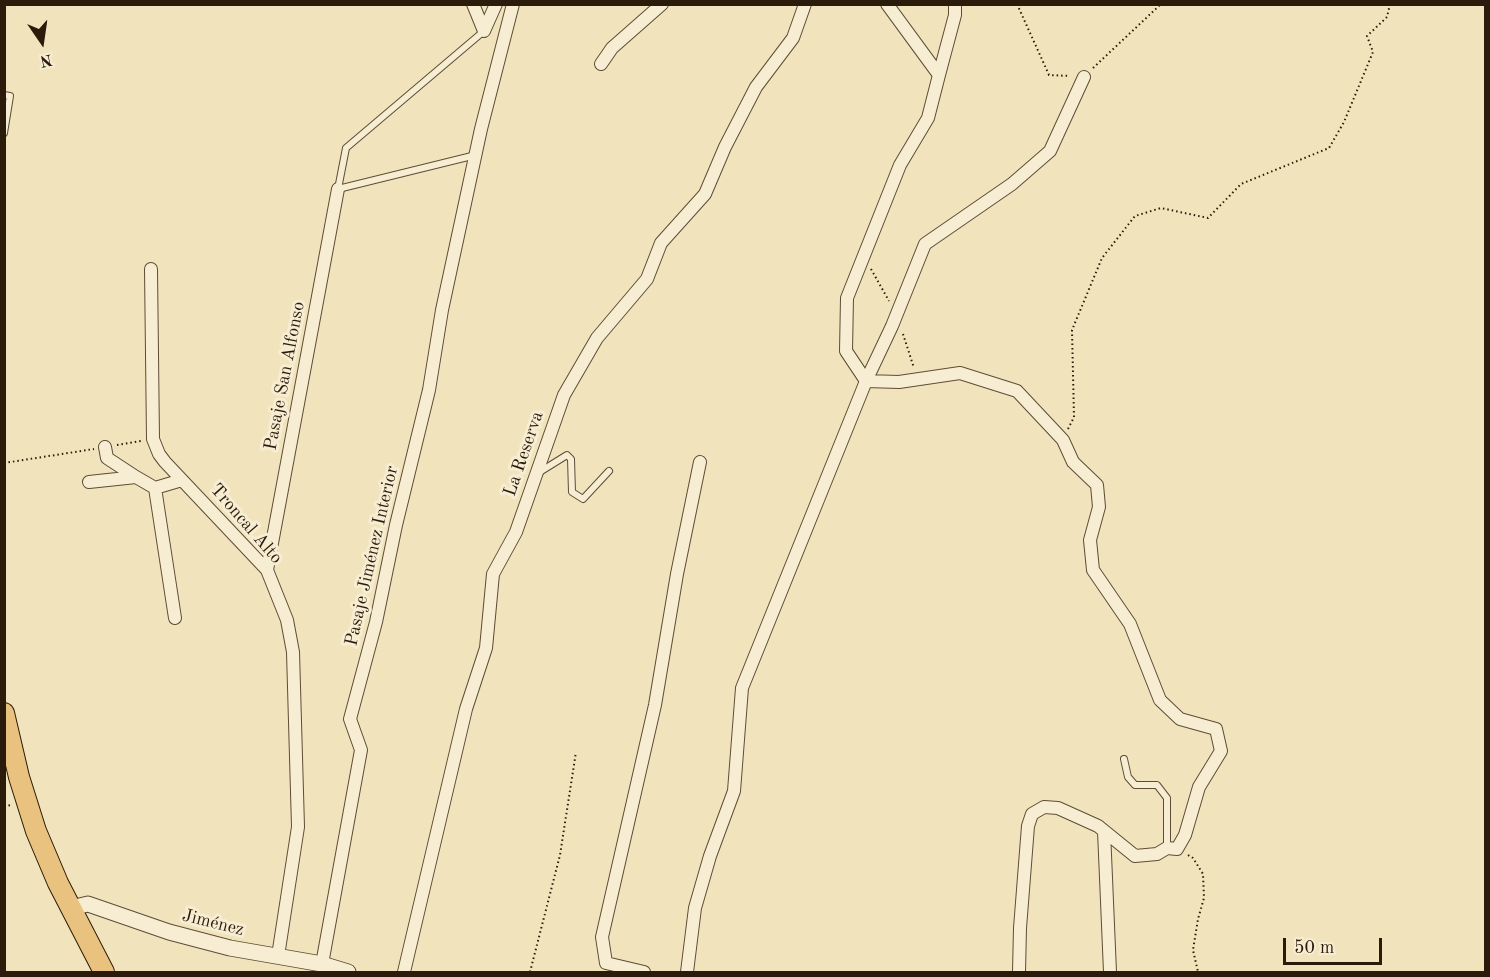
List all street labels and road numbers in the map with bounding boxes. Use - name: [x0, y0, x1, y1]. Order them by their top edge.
- street label: Pasaje San Alfonso: [260, 300, 310, 452]
- street label: La Reserva: [499, 409, 549, 499]
- street label: Pasaje Jiménez Interior: [341, 464, 403, 648]
- street label: Troncal Alto: [205, 479, 287, 569]
- street label: Jiménez: [180, 905, 246, 941]

